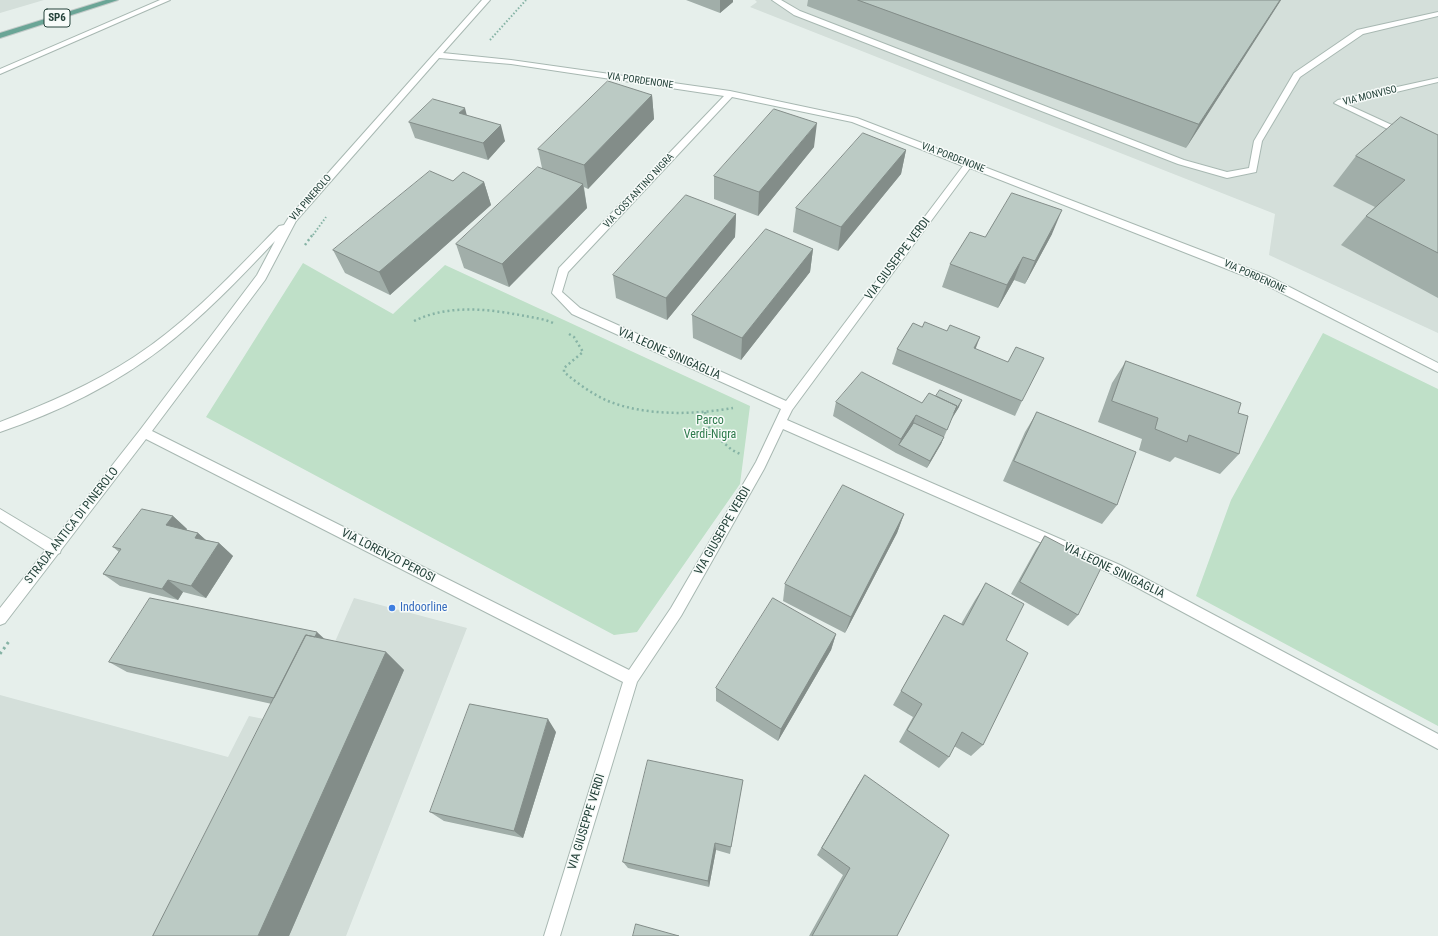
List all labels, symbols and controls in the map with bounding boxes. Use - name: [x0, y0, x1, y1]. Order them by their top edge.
- road number: SP6: [44, 9, 70, 27]
- street label: VIA PORDENONE: [606, 70, 674, 92]
- street label: VIA MONVISO: [1342, 83, 1398, 109]
- street label: VIA PORDENONE: [919, 140, 987, 176]
- street label: VIA COSTANTINO NIGRA: [601, 151, 677, 231]
- street label: VIA PINEROLO: [288, 172, 334, 224]
- street label: VIA GIUSEPPE VERDI: [862, 215, 934, 303]
- street label: VIA PORDENONE: [1222, 258, 1288, 296]
- street label: VIA LEONE SINIGAGLIA: [615, 325, 723, 383]
- park label: Parco Verdi-Nigra: [684, 414, 736, 442]
- street label: STRADA ANTICA DI PINEROLO: [22, 465, 122, 587]
- street label: VIA GIUSEPPE VERDI: [692, 484, 754, 578]
- street label: VIA LORENZO PEROSI: [339, 526, 437, 586]
- street label: VIA LEONE SINIGAGLIA: [1061, 540, 1167, 602]
- place label: Indoorline: [400, 601, 447, 615]
- marker: Indoorline: [387, 603, 397, 613]
- street label: VIA GIUSEPPE VERDI: [566, 772, 608, 872]

